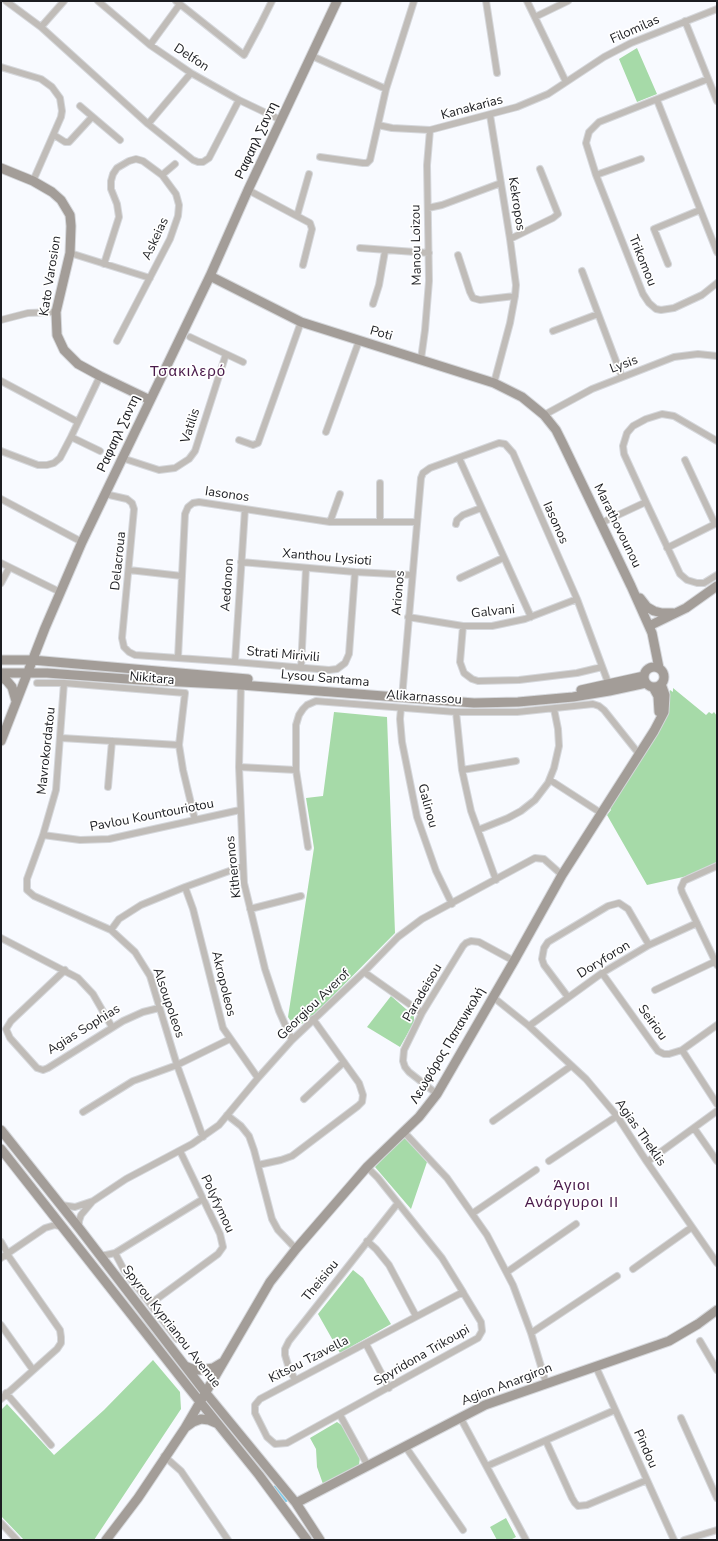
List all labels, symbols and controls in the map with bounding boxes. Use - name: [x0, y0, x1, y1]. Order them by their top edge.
- street label: Filomilas: [608, 12, 662, 48]
- street label: Delfon: [170, 41, 212, 75]
- street label: Kanakarias: [439, 92, 505, 124]
- street label: Ραφαηλ Σαντη: [232, 100, 282, 182]
- street label: Kekropos: [504, 176, 528, 232]
- street label: Manou Loizou: [408, 204, 426, 286]
- street label: Askeias: [139, 215, 173, 263]
- street label: Trikomou: [625, 233, 659, 289]
- street label: Kato Varosion: [37, 235, 65, 317]
- street label: Poti: [368, 323, 394, 345]
- street label: Lysis: [608, 353, 640, 377]
- district label: Τσακιλερό: [150, 363, 226, 381]
- street label: Ραφαηλ Σαντη: [94, 393, 144, 475]
- street label: Vatilis: [178, 407, 204, 445]
- street label: Marathovounou: [590, 481, 644, 571]
- street label: Iasonos: [204, 484, 250, 506]
- street label: Iasonos: [539, 499, 571, 547]
- street label: Delacroua: [108, 531, 130, 591]
- street label: Xanthou Lysioti: [282, 546, 372, 570]
- street label: Aedonon: [218, 558, 238, 612]
- street label: Arionos: [389, 570, 409, 616]
- street label: Galvani: [470, 602, 516, 622]
- street label: Strati Mirivili: [246, 644, 320, 666]
- street label: Lysou Santama: [280, 667, 370, 691]
- street label: Nikitara: [129, 669, 175, 689]
- street label: Alikarnassou: [386, 688, 462, 708]
- street label: Mavrokordatou: [35, 706, 59, 796]
- street label: Galinou: [414, 782, 440, 830]
- street label: Pavlou Kountouriotou: [89, 796, 215, 836]
- street label: Kitheronos: [223, 835, 245, 899]
- street label: Doryforon: [575, 938, 633, 982]
- street label: Akropoleos: [207, 950, 239, 1018]
- street label: Paradeisou: [400, 961, 446, 1025]
- street label: Alsoupoleos: [149, 966, 187, 1040]
- street label: Georgiou Averof: [274, 966, 354, 1044]
- street label: Λεωφόρος Παπανικολή: [407, 985, 489, 1107]
- street label: Agias Sophias: [45, 1001, 123, 1059]
- street label: Seiriou: [634, 1002, 670, 1044]
- street label: Agias Theklis: [611, 1096, 669, 1170]
- street label: Polyfymou: [197, 1173, 237, 1235]
- district label: Άγιοι Ανάργυροι ΙΙ: [525, 1177, 619, 1212]
- street label: Theisiou: [300, 1257, 342, 1305]
- street label: Spyrou Kyprianou Avenue: [118, 1263, 224, 1391]
- street label: Spyridona Trikoupi: [371, 1322, 473, 1390]
- street label: Kitsou Tzavella: [266, 1333, 352, 1387]
- street label: Agion Anargiron: [459, 1360, 555, 1410]
- street label: Pindou: [630, 1427, 660, 1471]

